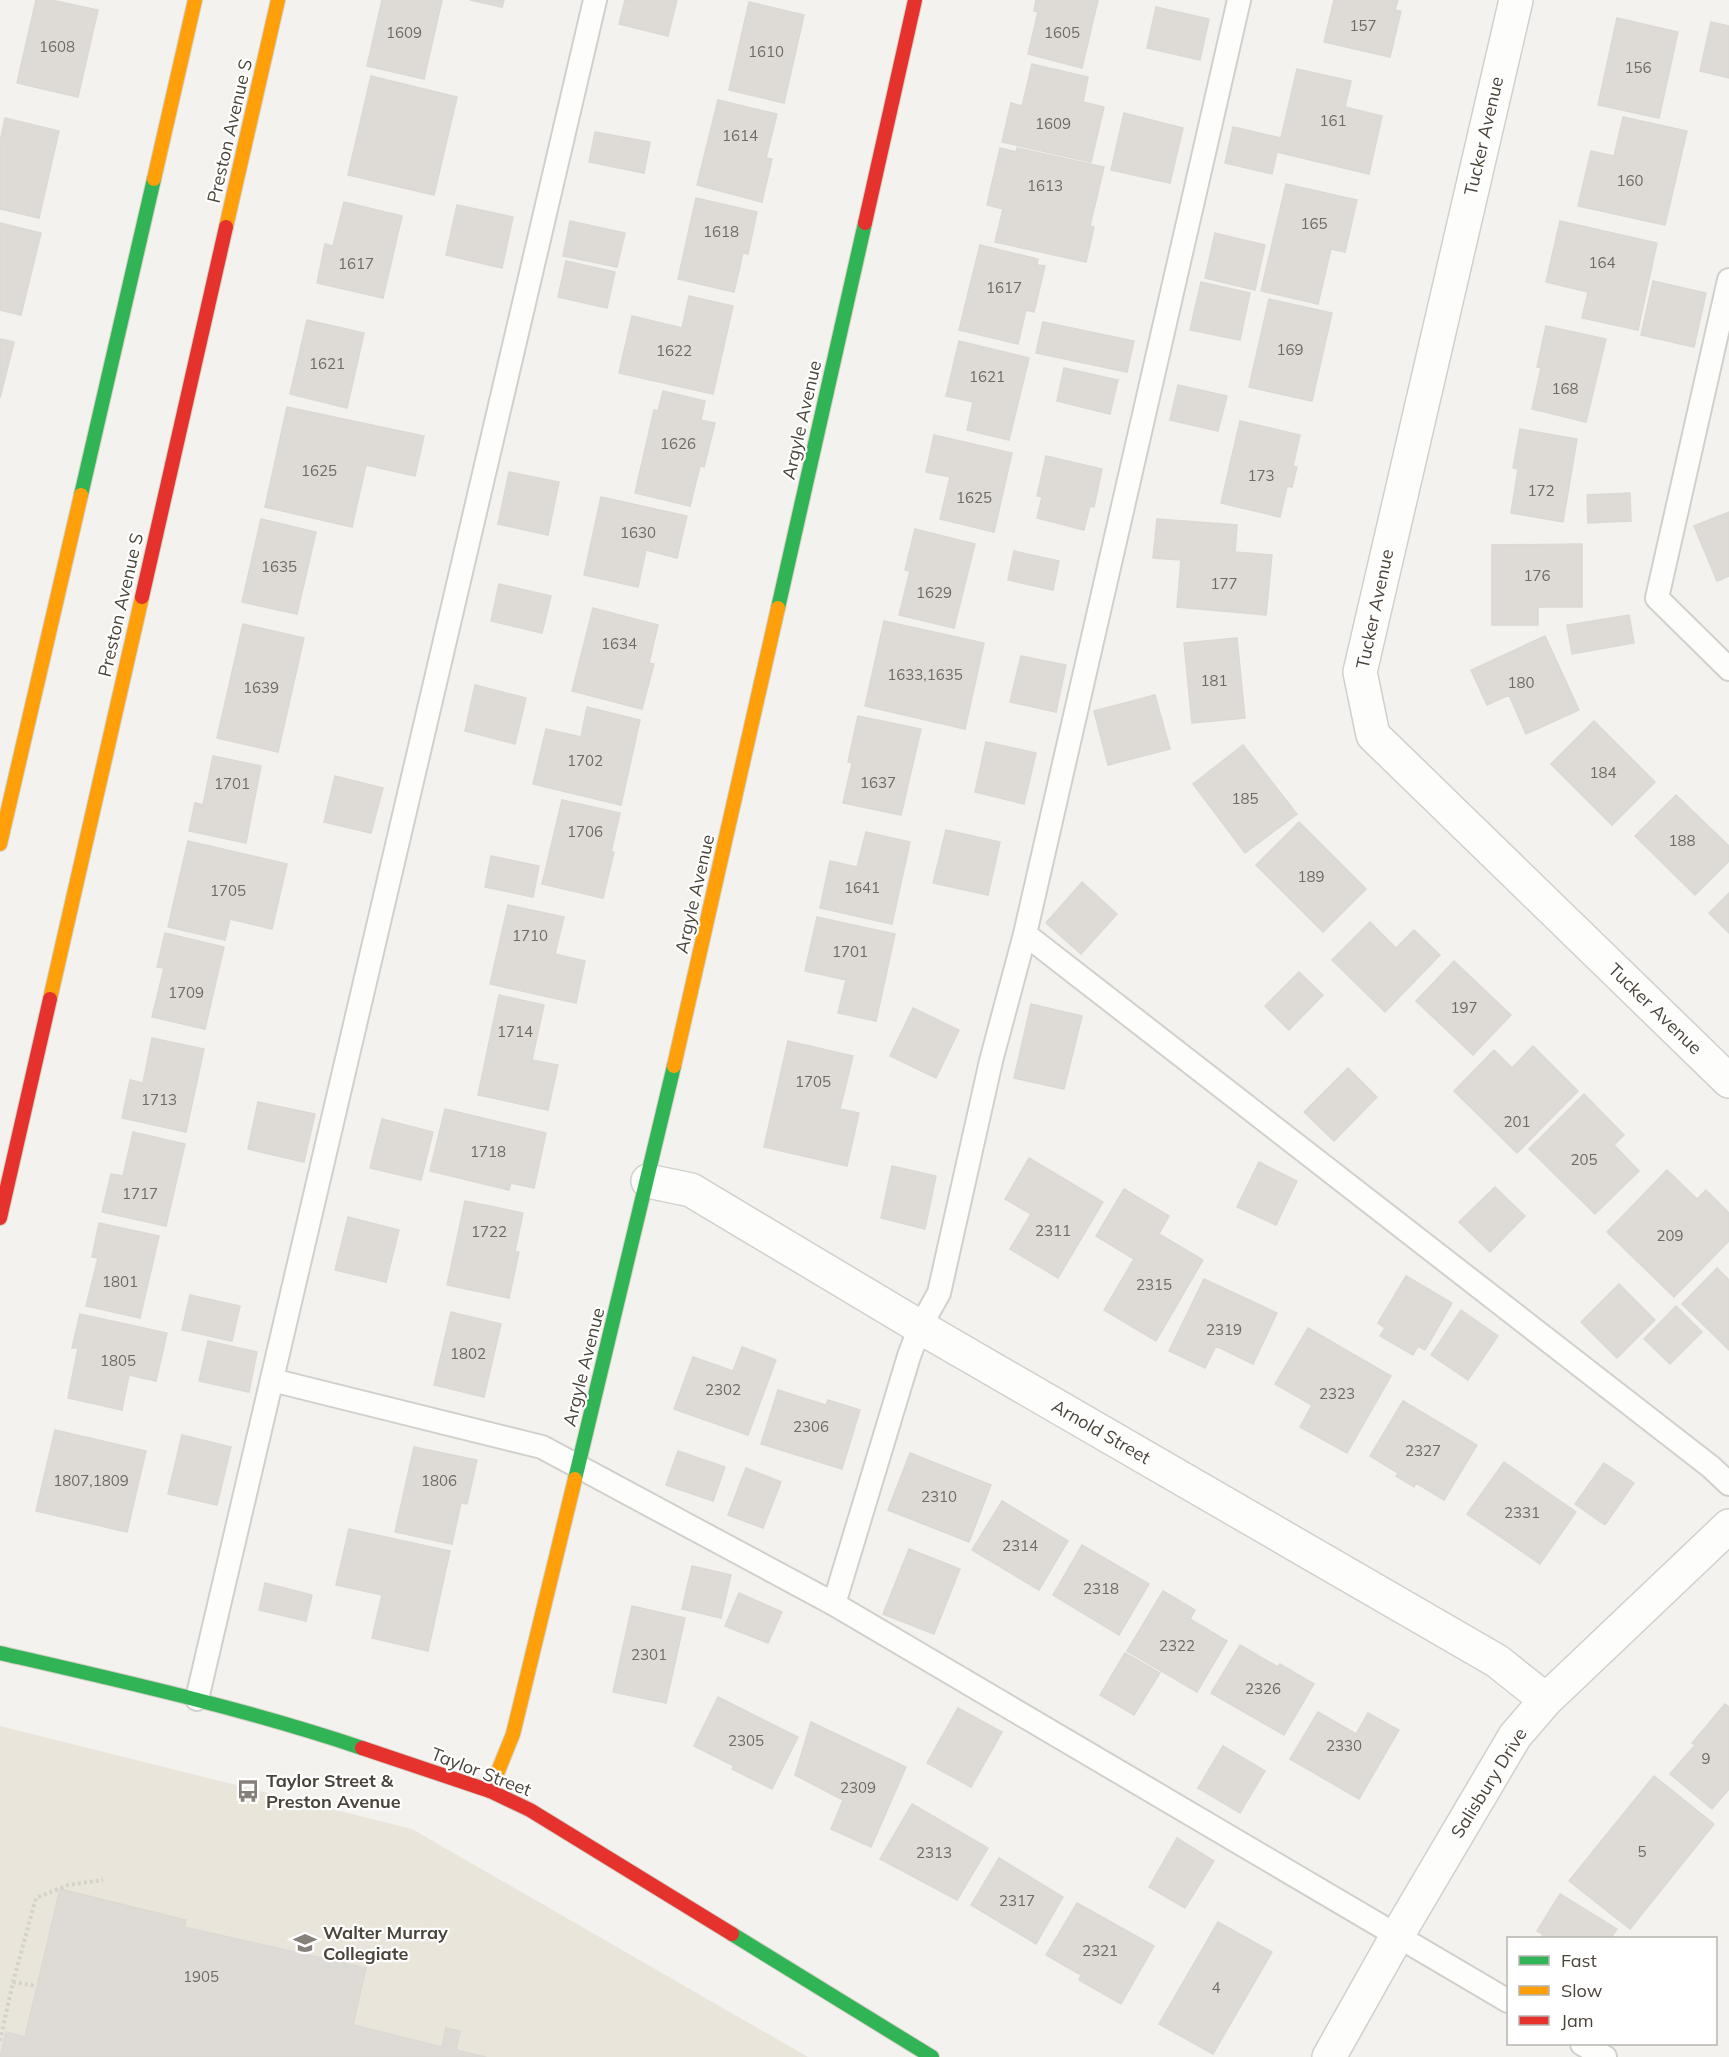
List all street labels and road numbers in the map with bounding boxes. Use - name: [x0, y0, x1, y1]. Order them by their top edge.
- street label: Preston Avenue S: [202, 57, 257, 205]
- street label: Tucker Avenue: [1459, 74, 1508, 198]
- street label: Argyle Avenue: [777, 358, 826, 482]
- street label: Preston Avenue S: [93, 531, 148, 679]
- street label: Tucker Avenue: [1351, 547, 1398, 671]
- street label: Argyle Avenue: [670, 832, 719, 956]
- street label: Tucker Avenue: [1604, 958, 1707, 1059]
- street label: Argyle Avenue: [558, 1305, 609, 1429]
- street label: Arnold Street: [1048, 1394, 1155, 1469]
- street label: Salisbury Drive: [1446, 1723, 1532, 1842]
- street label: Taylor Street: [428, 1742, 534, 1801]

